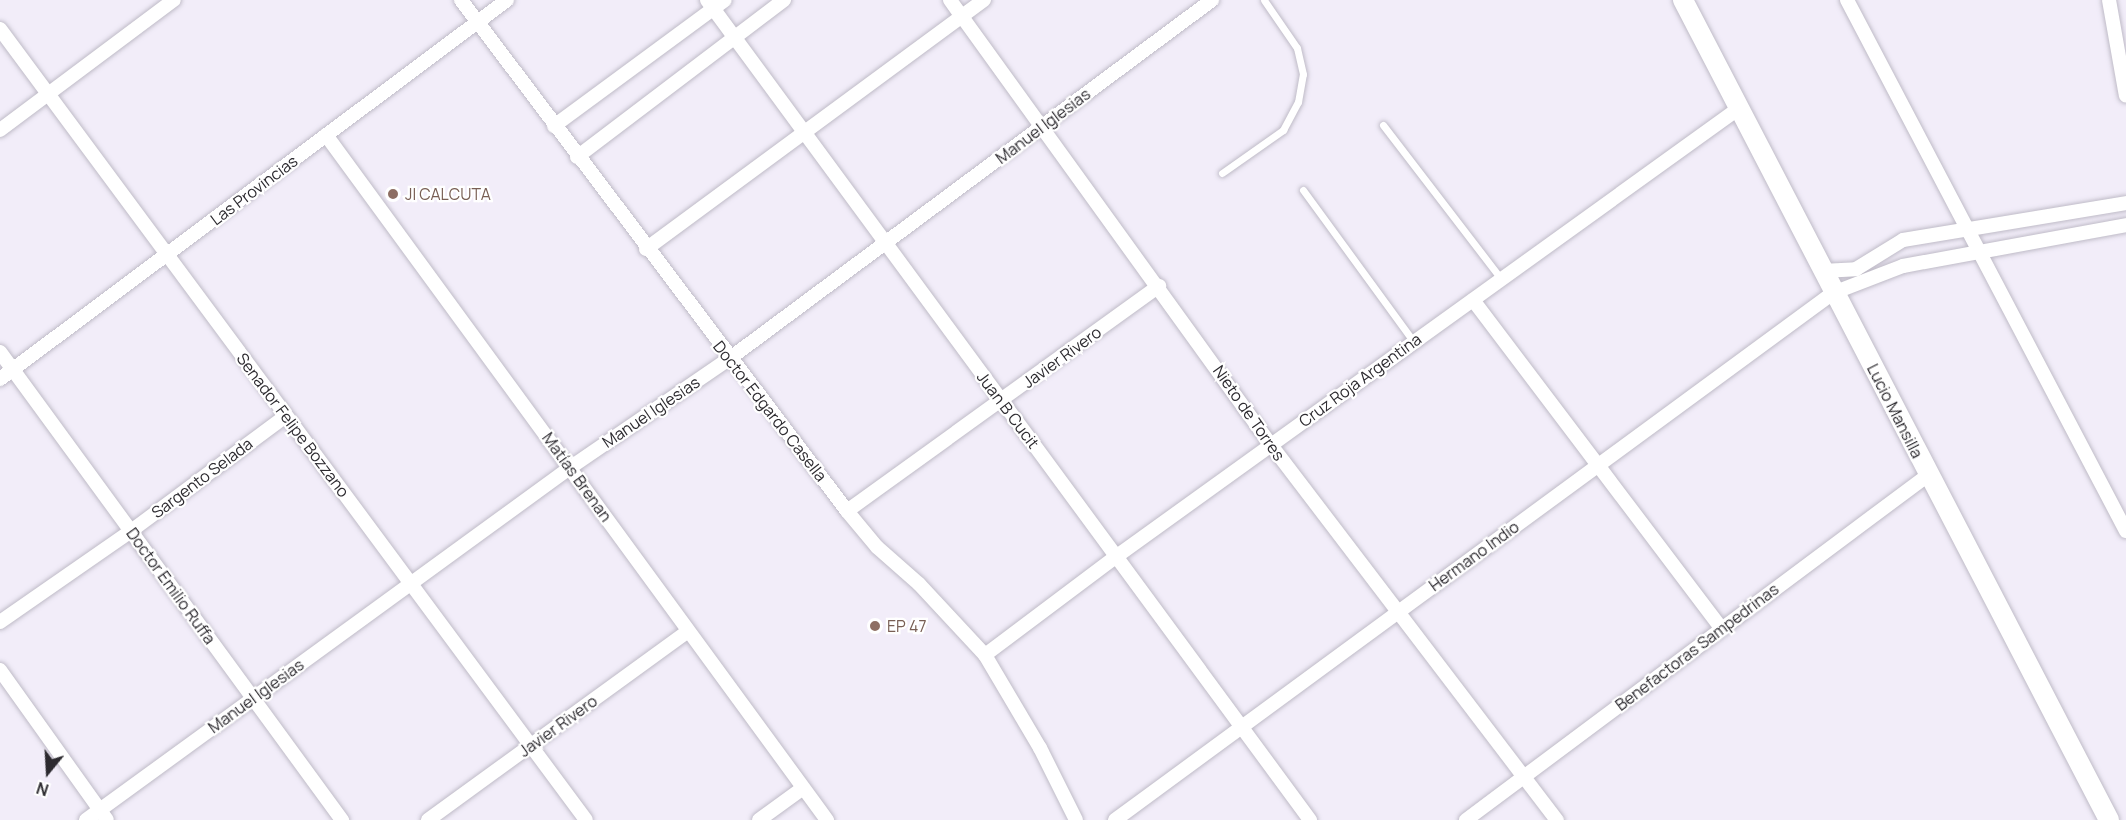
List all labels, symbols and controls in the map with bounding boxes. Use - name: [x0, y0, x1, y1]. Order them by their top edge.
- street label: Manuel Iglesias: [992, 84, 1094, 168]
- street label: Las Provincias: [207, 151, 301, 229]
- place label: JI CALCUTA: [405, 184, 491, 204]
- marker: JI CALCUTA: [386, 187, 400, 201]
- street label: Javier Rivero: [1019, 322, 1105, 392]
- street label: Cruz Roja Argentina: [1295, 329, 1425, 431]
- street label: Doctor Edgardo Casella: [709, 337, 831, 485]
- street label: Senador Felipe Bozzano: [233, 349, 353, 501]
- street label: Lucio Mansilla: [1863, 361, 1927, 461]
- street label: Nieto de Torres: [1209, 362, 1289, 464]
- street label: Juan B Cucit: [973, 368, 1043, 452]
- street label: Manuel Iglesias: [599, 372, 703, 452]
- street label: Matías Brenan: [538, 429, 616, 525]
- street label: Sargento Selada: [148, 434, 256, 522]
- street label: Hermano Indio: [1425, 517, 1523, 595]
- street label: Doctor Emilio Ruffa: [122, 524, 220, 648]
- street label: Benefactoras Sampedrinas: [1612, 579, 1782, 715]
- place label: EP 47: [887, 616, 926, 636]
- marker: EP 47: [868, 619, 882, 633]
- street label: Manuel Iglesias: [205, 655, 307, 737]
- street label: Javier Rivero: [515, 691, 601, 761]
- north arrow: [18, 742, 78, 802]
- text: N: [34, 777, 51, 801]

